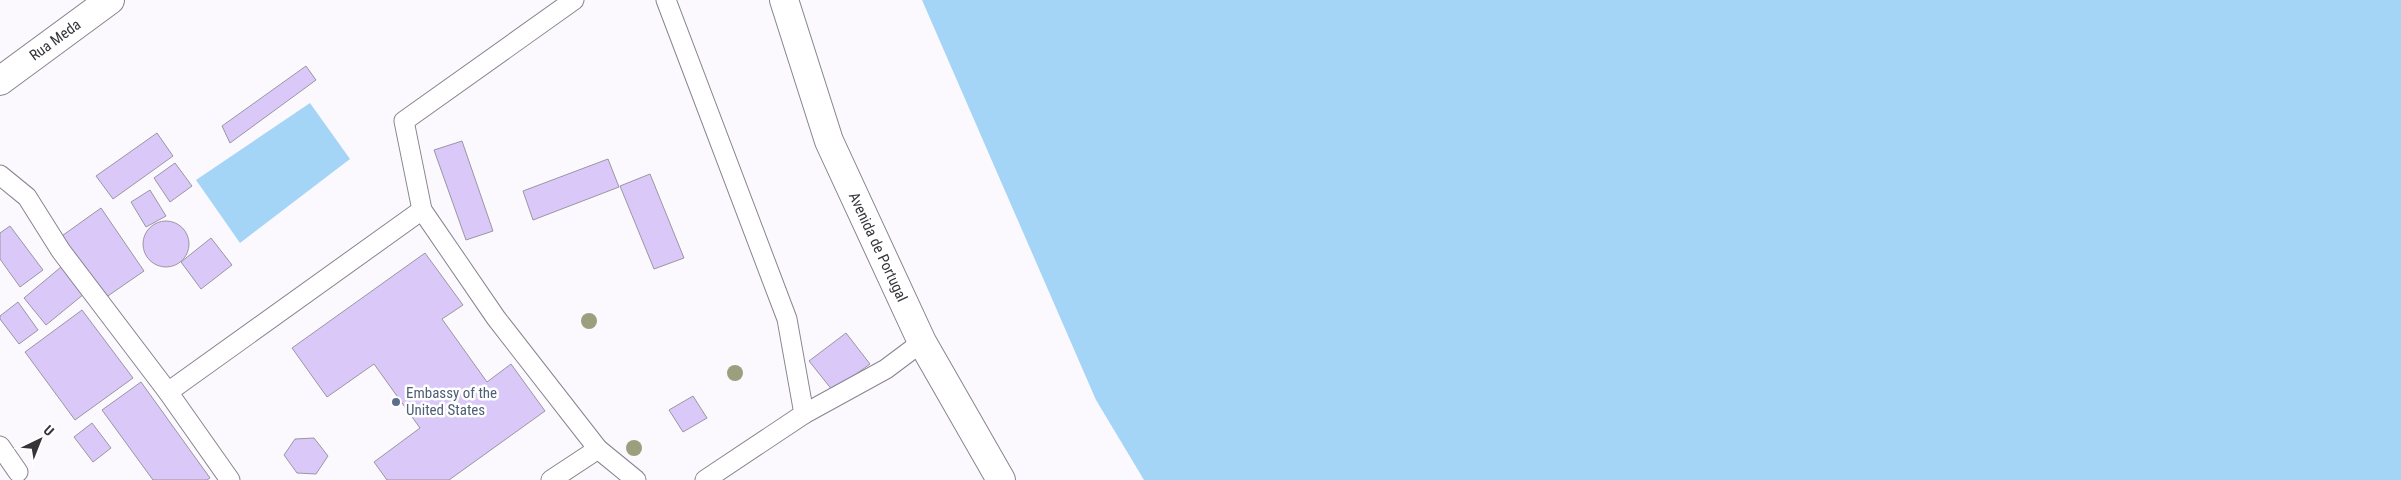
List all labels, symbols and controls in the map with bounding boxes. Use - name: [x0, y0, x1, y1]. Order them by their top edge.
- street label: Rua Meda: [26, 15, 84, 65]
- street label: Avenida de Portugal: [845, 189, 911, 305]
- place label: Embassy of the United States: [406, 384, 497, 419]
- marker: Embassy of the United States: [390, 396, 402, 408]
- north arrow: [15, 415, 65, 465]
- text: U: [40, 422, 57, 439]

